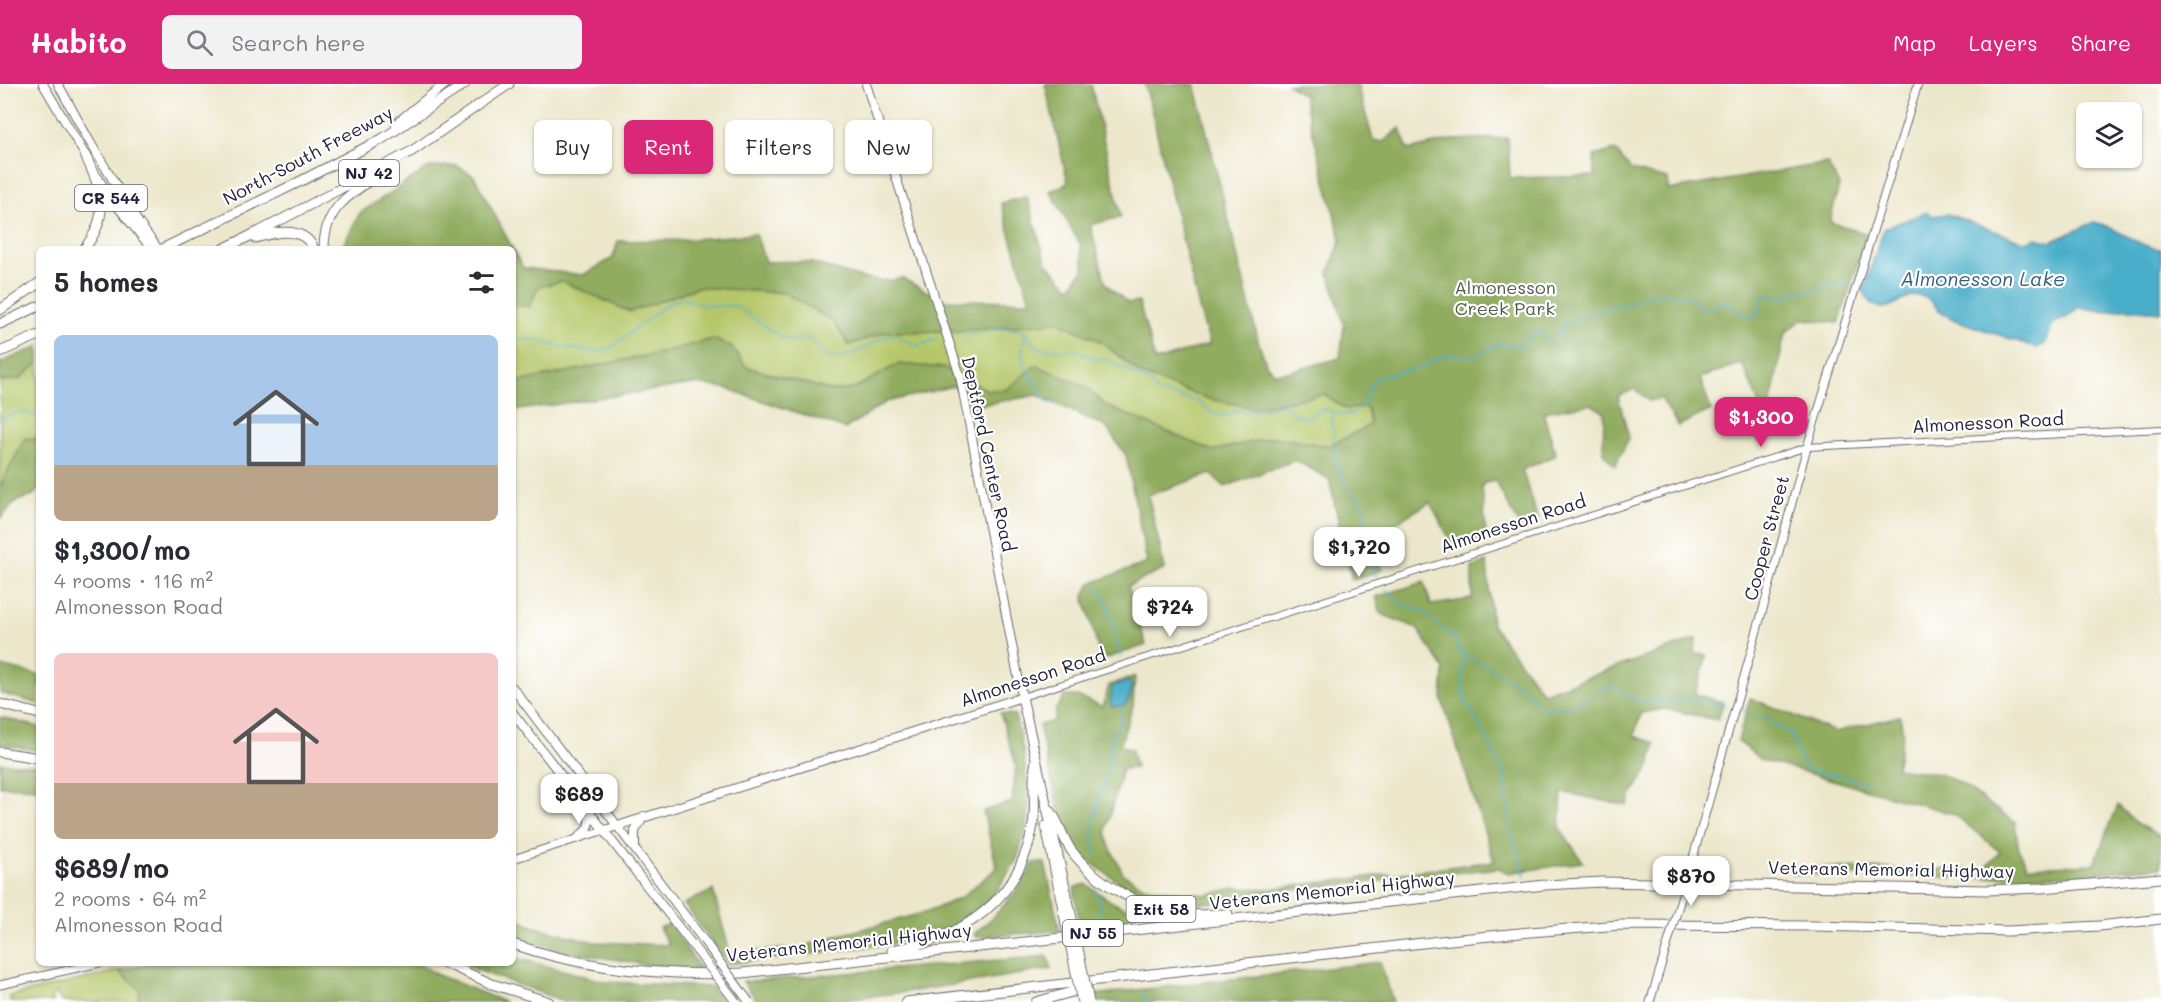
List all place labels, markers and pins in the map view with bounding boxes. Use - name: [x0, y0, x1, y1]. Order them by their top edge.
- pin: $1,300: [1712, 397, 1810, 448]
- pin: $1,720: [1310, 527, 1408, 578]
- pin: $724: [1134, 587, 1206, 638]
- pin: $689: [543, 774, 615, 825]
- pin: $870: [1655, 856, 1727, 907]

